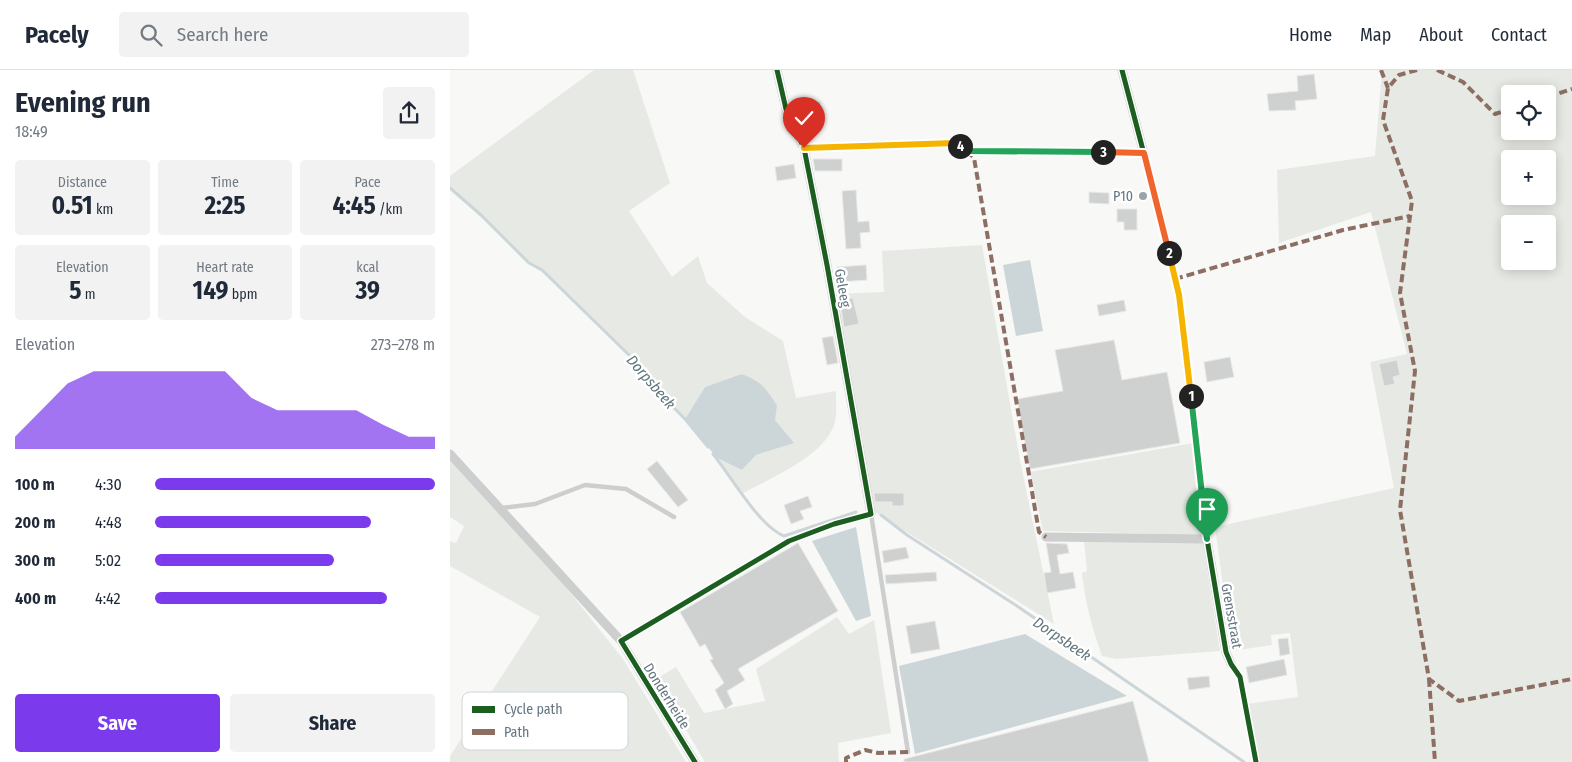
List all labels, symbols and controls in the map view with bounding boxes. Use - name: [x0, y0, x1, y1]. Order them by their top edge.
- search box: [119, 12, 469, 57]
- text: Pacely: [25, 21, 89, 49]
- icon: search: [137, 21, 165, 49]
- text: Search here: [177, 23, 268, 46]
- text: Home: [1289, 24, 1332, 46]
- text: Map: [1360, 24, 1391, 46]
- text: About: [1419, 24, 1463, 46]
- text: Contact: [1491, 24, 1547, 46]
- map controls: [1501, 85, 1556, 270]
- button: locate: [1501, 85, 1556, 140]
- text: Evening run: [15, 86, 151, 119]
- button: share: [383, 87, 435, 139]
- pin: [783, 97, 825, 148]
- icon: check: [790, 104, 818, 132]
- text: 18:49: [15, 122, 48, 141]
- pin: 4: [948, 134, 972, 158]
- text: 4: [957, 138, 964, 155]
- pin: 3: [1090, 140, 1116, 164]
- text: 3: [1100, 144, 1107, 161]
- button: +: [1501, 150, 1556, 205]
- text: Distance: [58, 174, 107, 191]
- text: Time: [211, 174, 239, 191]
- text: Pace: [355, 174, 381, 191]
- place label: P10: [1113, 188, 1133, 205]
- marker: P10: [1137, 190, 1149, 202]
- text: 0.51: [51, 191, 93, 221]
- text: 2:25: [204, 191, 246, 221]
- text: 4:45: [332, 191, 376, 221]
- text: km: [93, 201, 113, 218]
- text: /km: [376, 201, 403, 218]
- button: −: [1501, 215, 1556, 270]
- pin: 2: [1156, 240, 1182, 266]
- text: 2: [1166, 245, 1173, 262]
- text: Elevation: [56, 259, 109, 276]
- text: Heart rate: [196, 259, 254, 276]
- text: kcal: [356, 259, 379, 276]
- street label: Geleeg: [831, 267, 854, 309]
- text: 5: [69, 276, 81, 306]
- text: 149: [193, 276, 228, 306]
- text: 39: [355, 276, 380, 306]
- text: m: [81, 286, 96, 303]
- text: bpm: [228, 286, 257, 303]
- text: Elevation: [15, 335, 75, 354]
- text: 273–278 m: [371, 335, 435, 354]
- water label: Dorpsbeek: [623, 351, 680, 413]
- pin: 1: [1178, 384, 1204, 408]
- text: 1: [1189, 388, 1194, 405]
- text: 100 m: [15, 475, 55, 494]
- text: 4:30: [95, 475, 122, 494]
- pin: [1186, 488, 1228, 539]
- icon: arrive: [1193, 495, 1221, 523]
- text: 200 m: [15, 513, 55, 532]
- text: 4:48: [95, 513, 122, 532]
- text: 300 m: [15, 551, 56, 570]
- text: 5:02: [95, 551, 121, 570]
- street label: Grensstraat: [1217, 582, 1246, 650]
- text: 400 m: [15, 589, 56, 608]
- text: 4:42: [95, 589, 121, 608]
- water label: Dorpsbeek: [1030, 613, 1095, 665]
- street label: Donderheide: [640, 660, 694, 732]
- legend: [462, 692, 628, 750]
- button: Save: [15, 694, 220, 752]
- button: Share: [230, 694, 435, 752]
- text: Cycle path: [504, 701, 563, 718]
- text: Path: [504, 724, 529, 741]

